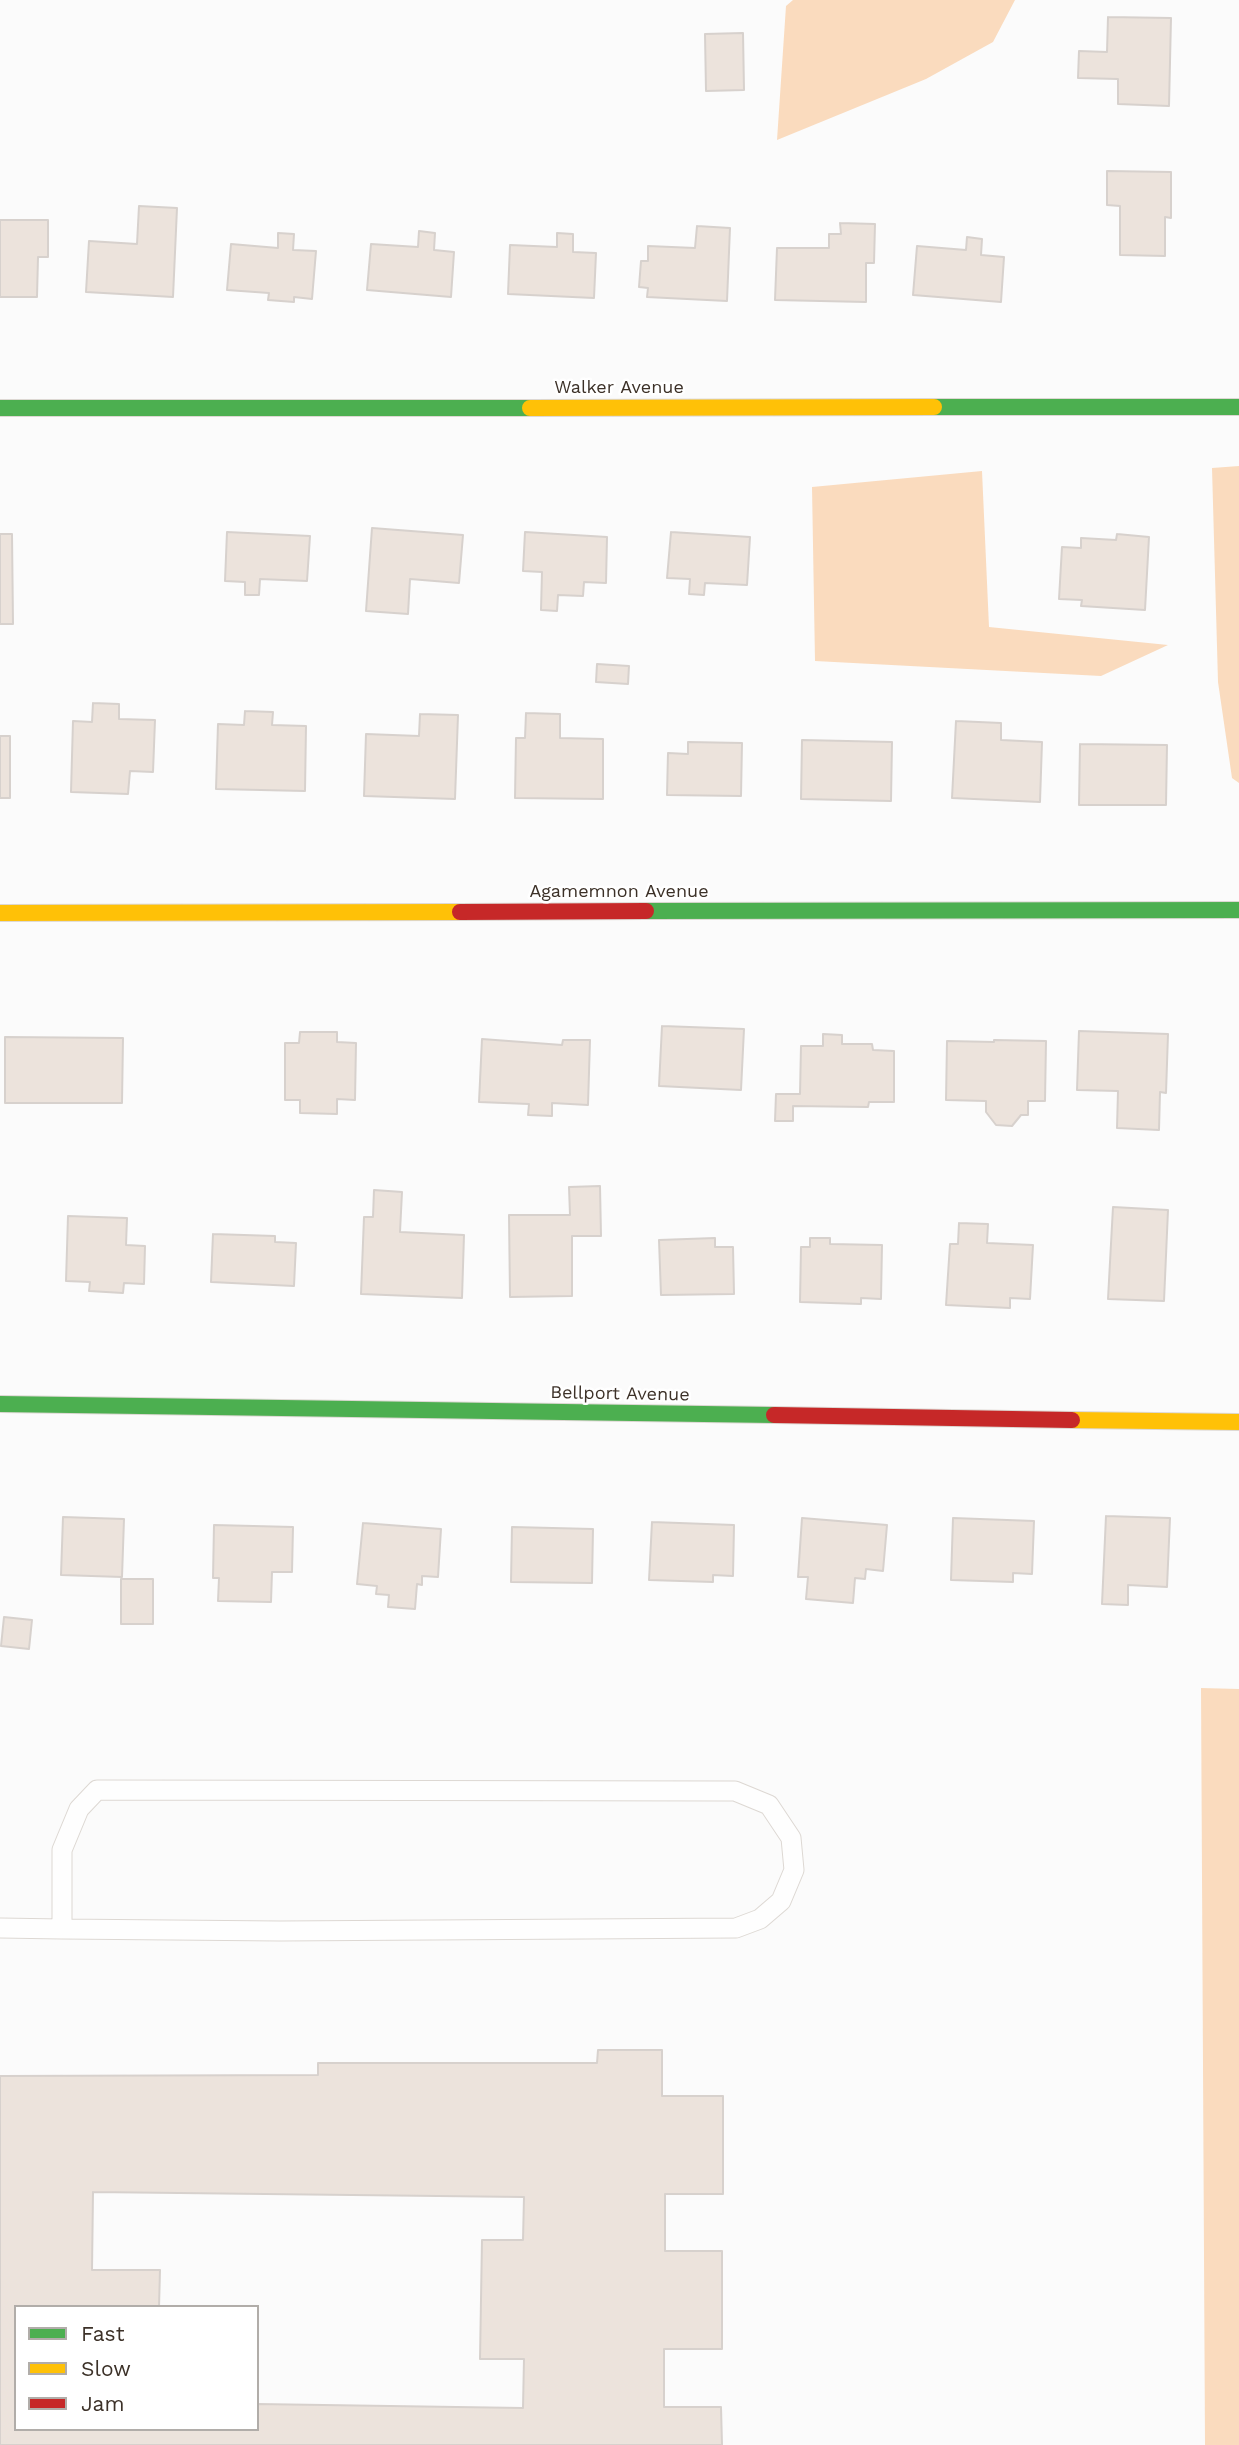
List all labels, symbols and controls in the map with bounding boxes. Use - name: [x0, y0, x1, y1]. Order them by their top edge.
- street label: Walker Avenue: [554, 377, 684, 399]
- street label: Agamemnon Avenue: [529, 881, 709, 903]
- street label: Bellport Avenue: [550, 1382, 690, 1406]
- legend: [14, 2305, 259, 2431]
- text: Fast: [81, 2321, 125, 2346]
- text: Slow: [81, 2356, 131, 2381]
- text: Jam: [81, 2391, 124, 2416]

